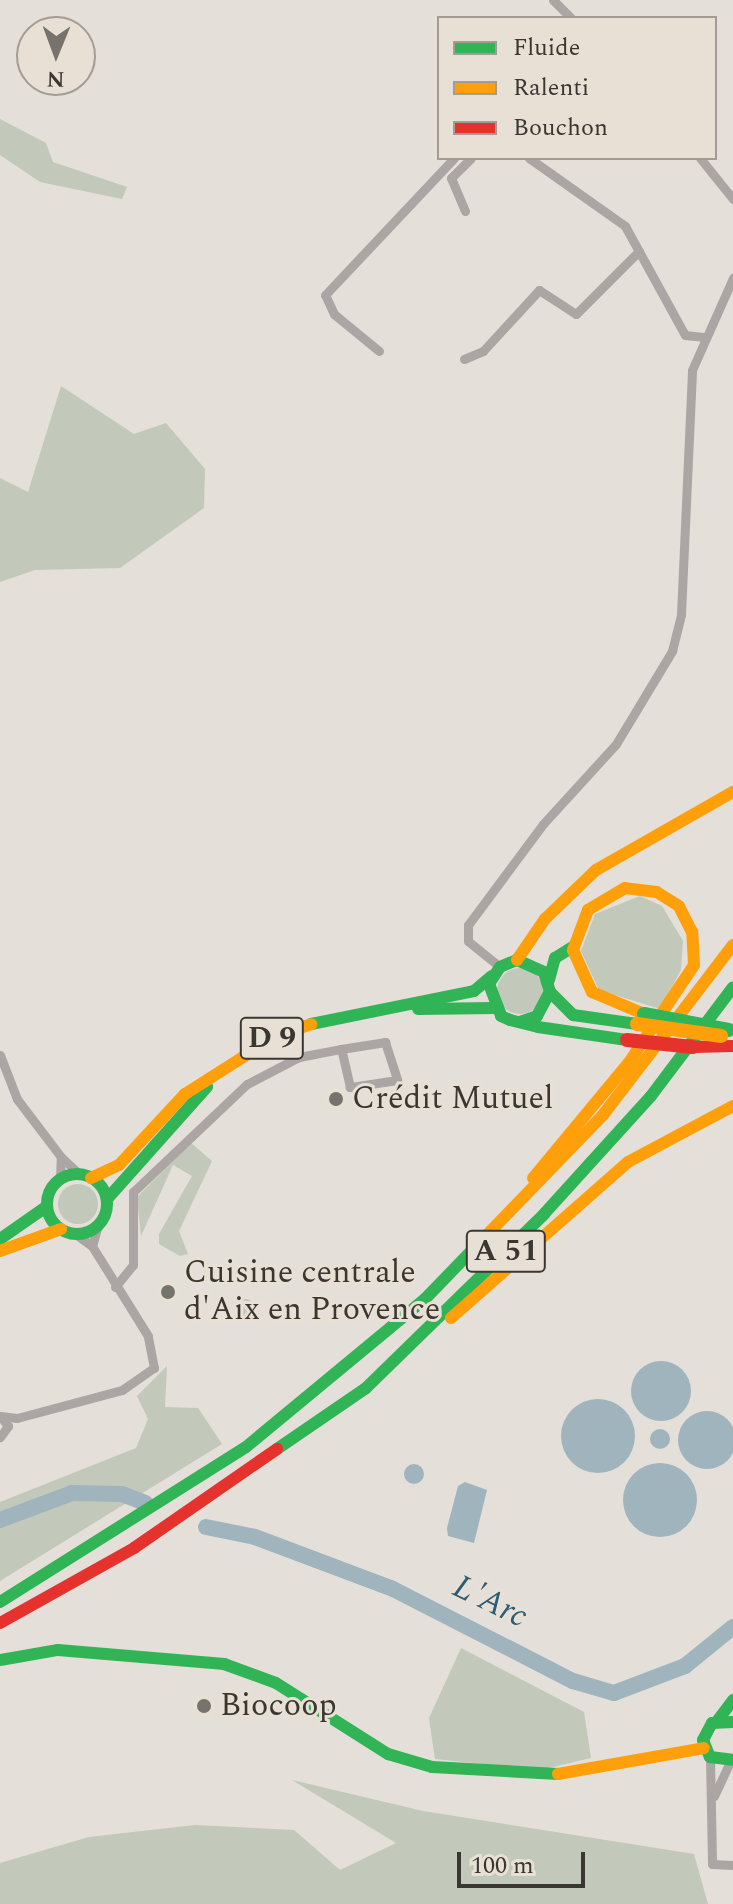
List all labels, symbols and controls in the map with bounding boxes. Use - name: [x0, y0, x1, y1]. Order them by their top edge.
- north arrow: [16, 16, 96, 96]
- legend: [437, 16, 717, 160]
- text: Fluide: [513, 30, 580, 66]
- text: N: [46, 62, 65, 95]
- text: Ralenti: [513, 70, 589, 106]
- text: Bouchon: [513, 110, 608, 146]
- road number: D 9: [238, 1012, 306, 1064]
- place label: Crédit Mutuel: [352, 1080, 553, 1118]
- marker: Crédit Mutuel: [327, 1090, 345, 1108]
- road number: A 51: [464, 1225, 548, 1277]
- place label: Cuisine centrale d'Aix en Provence: [184, 1255, 440, 1330]
- marker: Cuisine centrale d'Aix en Provence: [159, 1283, 177, 1301]
- water label: L'Arc: [446, 1567, 534, 1637]
- place label: Biocoop: [220, 1687, 337, 1725]
- marker: Biocoop: [195, 1697, 213, 1715]
- scale bar: [461, 1836, 589, 1886]
- text: 100 m: [471, 1848, 534, 1884]

